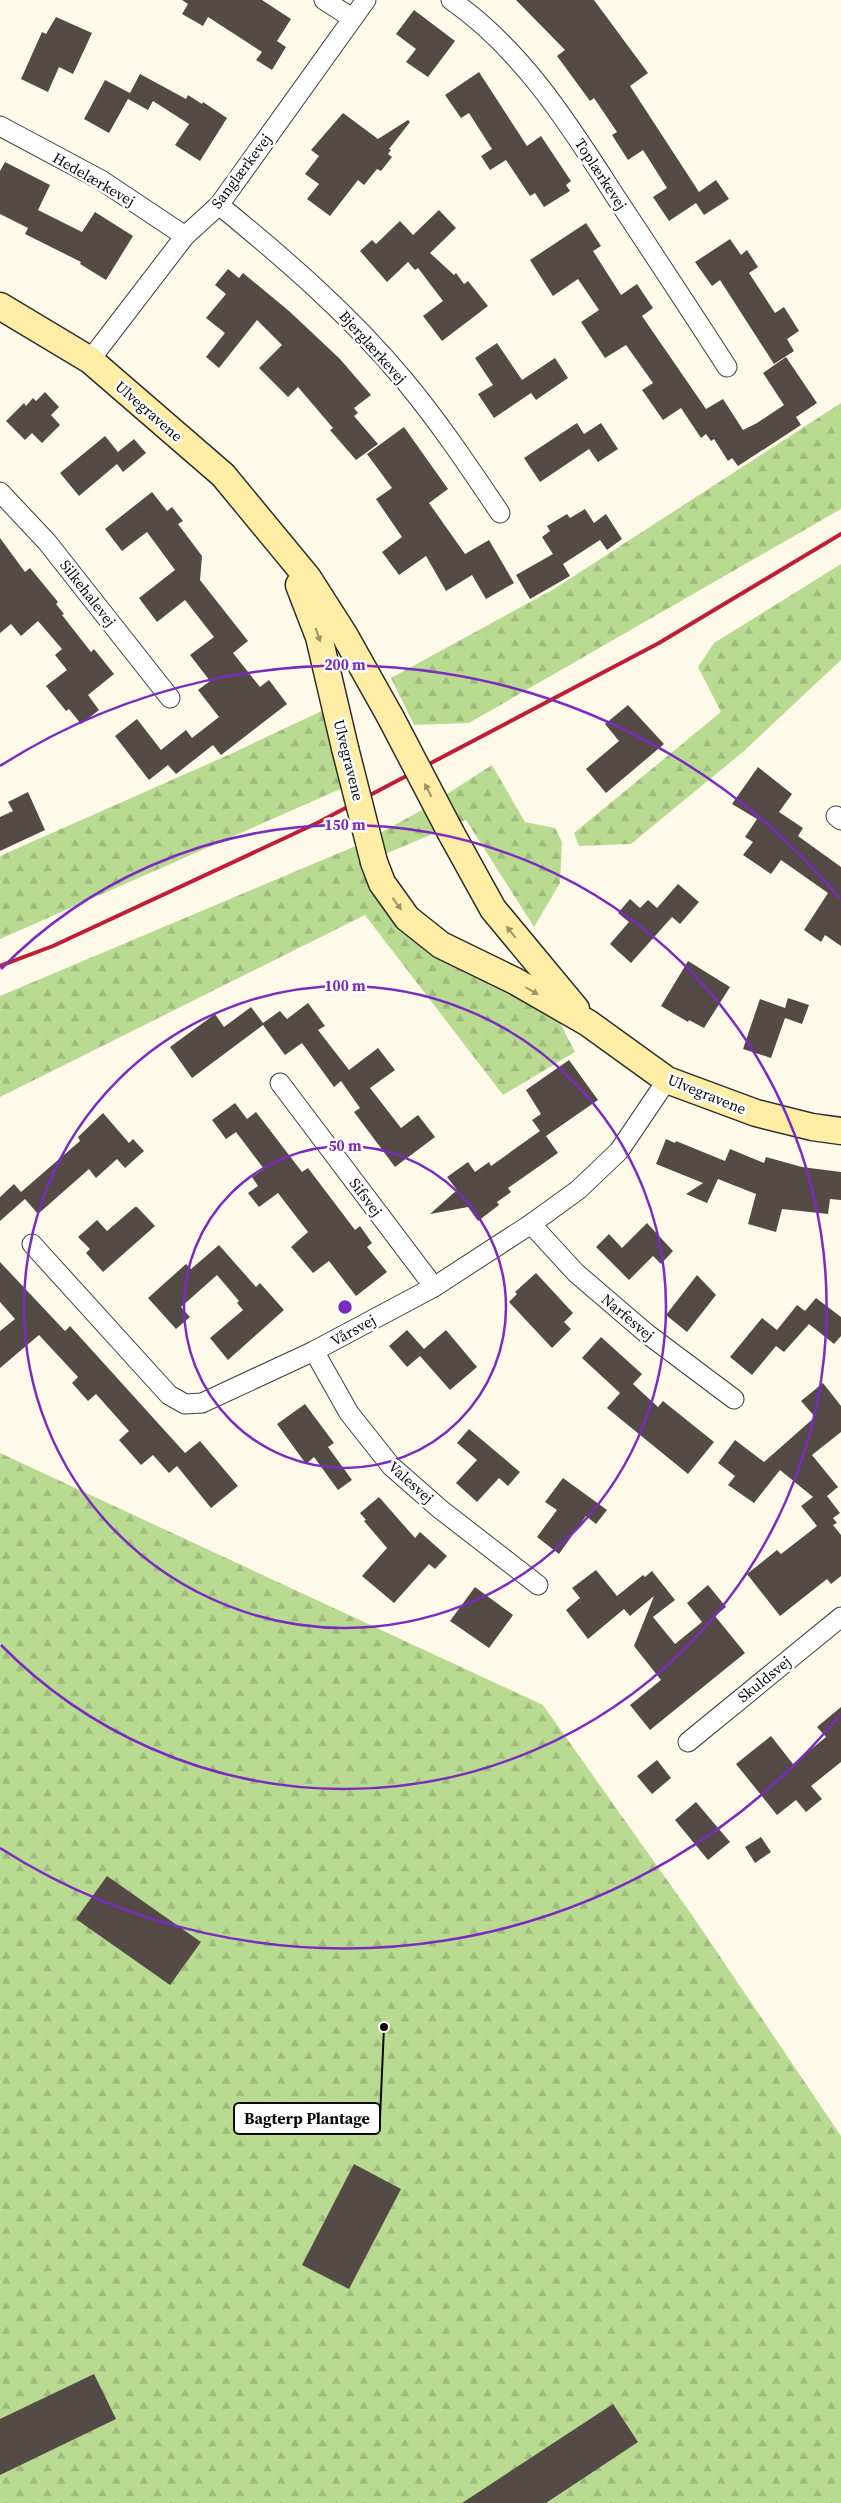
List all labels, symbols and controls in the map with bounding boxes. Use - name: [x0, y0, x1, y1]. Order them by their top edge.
- street label: Sanglærkevej: [206, 129, 276, 213]
- street label: Toplærkevej: [570, 134, 632, 214]
- street label: Hedelærkevej: [49, 147, 139, 211]
- street label: Bjerglærkevej: [334, 306, 412, 388]
- street label: Ulvegravene: [111, 376, 188, 446]
- street label: Silkehalevej: [55, 555, 121, 631]
- one-way arrow: [314, 627, 322, 642]
- text: 200 m: [324, 654, 366, 675]
- street label: Ulvegravene: [329, 717, 369, 803]
- one-way arrow: [424, 782, 432, 797]
- text: 150 m: [324, 814, 366, 835]
- one-way arrow: [392, 897, 402, 911]
- one-way arrow: [506, 926, 517, 939]
- text: 100 m: [324, 975, 366, 996]
- one-way arrow: [525, 986, 539, 995]
- street label: Ulvegravene: [665, 1069, 750, 1119]
- text: 50 m: [328, 1135, 362, 1156]
- street label: Sifsvej: [345, 1173, 387, 1221]
- street label: Narfesvej: [597, 1289, 659, 1345]
- centre of rings: [336, 1298, 354, 1316]
- street label: Vårsvej: [327, 1309, 379, 1351]
- street label: Valesvej: [384, 1456, 438, 1508]
- street label: Skuldsvej: [733, 1651, 795, 1707]
- callout: Bagterp Plantage: [234, 2103, 380, 2134]
- text: Bagterp Plantage: [244, 2107, 370, 2129]

